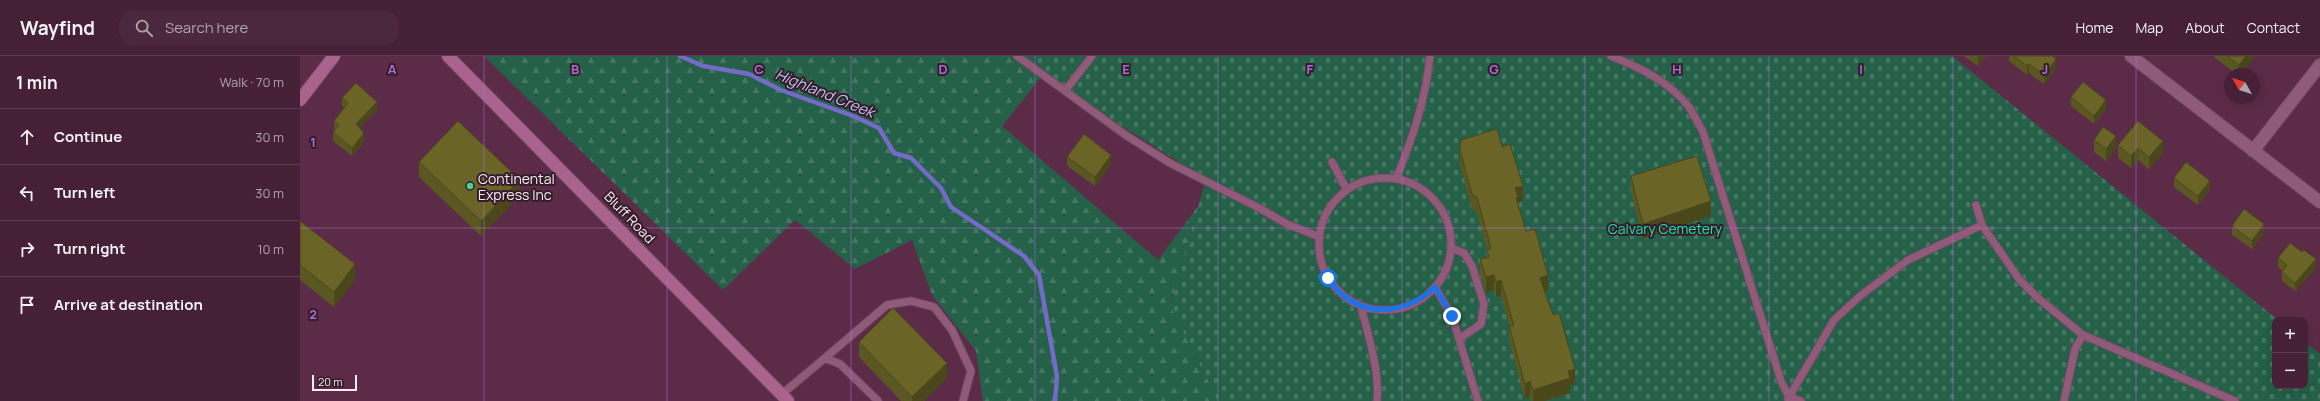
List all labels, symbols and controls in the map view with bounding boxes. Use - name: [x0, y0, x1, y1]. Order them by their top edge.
- search box: [119, 10, 399, 46]
- text: Wayfind: [20, 15, 95, 41]
- icon: search: [133, 17, 155, 39]
- text: Search here: [165, 17, 248, 38]
- text: Home: [2076, 18, 2113, 37]
- text: Map: [2135, 18, 2163, 37]
- text: About: [2185, 18, 2225, 37]
- text: Contact: [2247, 18, 2300, 37]
- text: A: [388, 60, 397, 78]
- text: B: [571, 60, 579, 78]
- text: C: [754, 60, 764, 78]
- text: D: [938, 60, 948, 78]
- text: E: [1122, 60, 1130, 78]
- text: F: [1307, 60, 1314, 78]
- text: G: [1489, 60, 1499, 78]
- text: H: [1672, 60, 1682, 78]
- text: I: [1859, 60, 1863, 78]
- text: J: [2042, 60, 2048, 78]
- water label: Highland Creek: [772, 64, 880, 123]
- north arrow: [2224, 68, 2260, 104]
- text: 1 min: [16, 71, 58, 94]
- text: Walk · 70 m: [219, 73, 284, 91]
- icon: ahead: [16, 126, 38, 148]
- text: Continue: [54, 126, 122, 147]
- text: 30 m: [255, 128, 284, 146]
- text: 1: [310, 133, 316, 151]
- place label: Continental Express Inc: [478, 169, 555, 204]
- marker: Continental Express Inc: [465, 181, 475, 191]
- icon: left: [16, 182, 38, 204]
- text: Turn left: [54, 182, 116, 203]
- text: 30 m: [255, 184, 284, 202]
- street label: Bluff Road: [600, 187, 660, 247]
- park label: Calvary Cemetery: [1608, 219, 1723, 238]
- icon: right: [16, 238, 38, 260]
- text: Turn right: [54, 238, 125, 259]
- text: 10 m: [257, 240, 284, 258]
- route start: [1319, 269, 1337, 287]
- icon: arrive: [16, 294, 38, 316]
- text: Arrive at destination: [54, 294, 203, 315]
- text: 2: [309, 305, 317, 323]
- route end: [1443, 307, 1461, 325]
- map controls: [2272, 317, 2308, 389]
- button: +: [2272, 317, 2308, 353]
- button: −: [2272, 353, 2308, 389]
- scale bar: [312, 373, 357, 392]
- text: 20 m: [318, 374, 343, 389]

